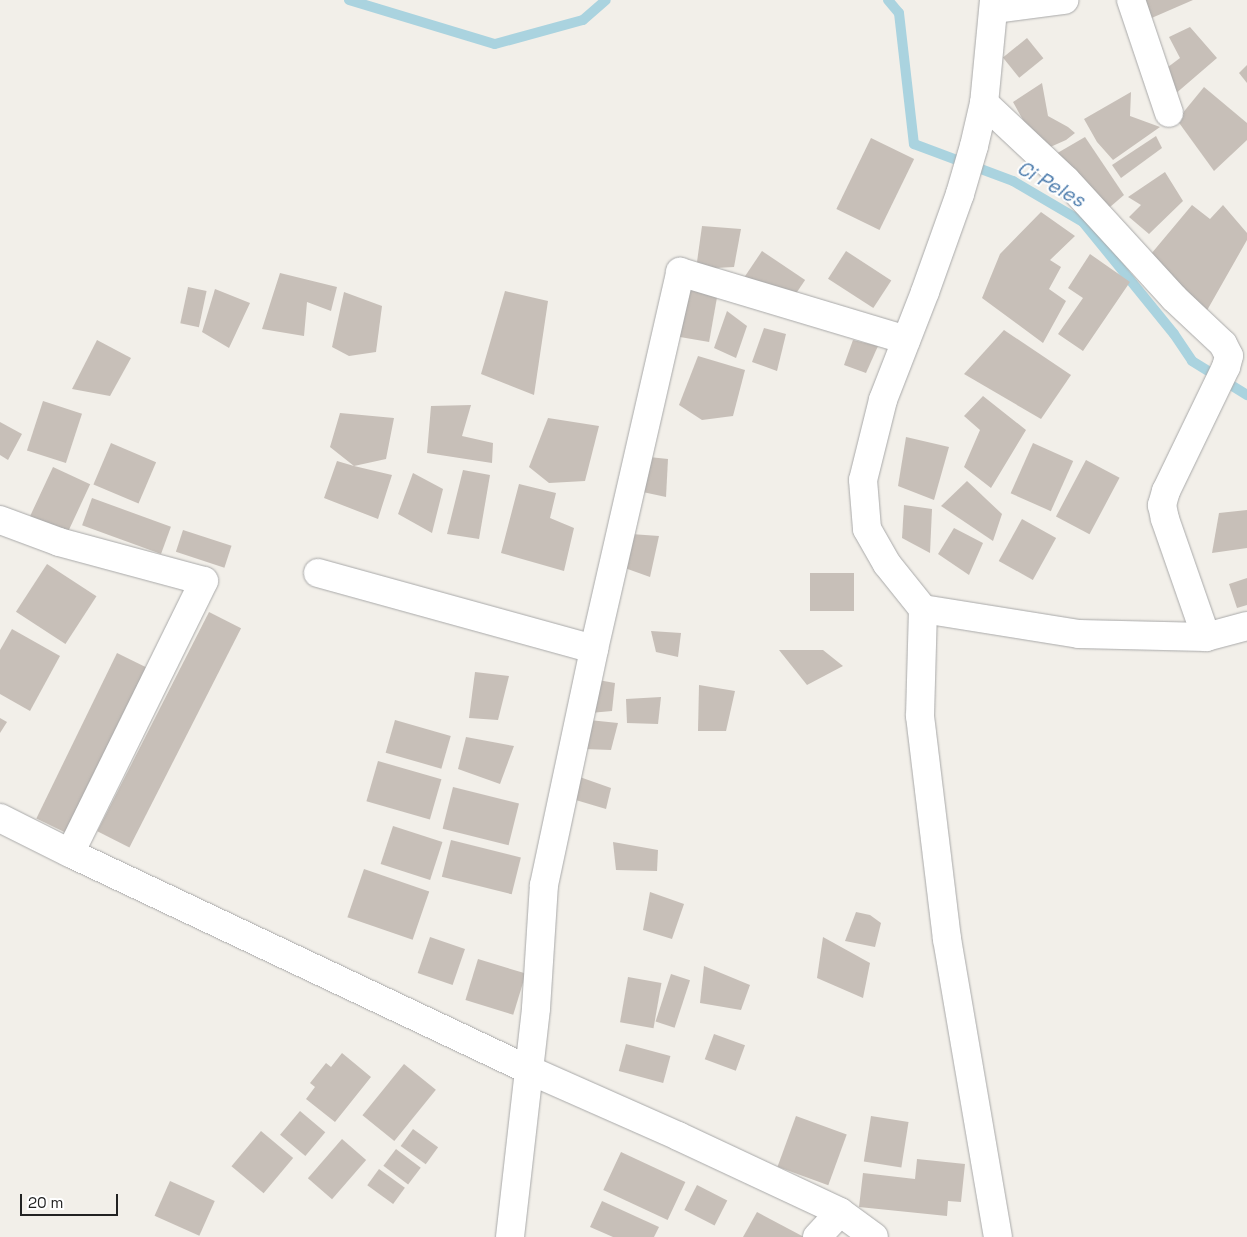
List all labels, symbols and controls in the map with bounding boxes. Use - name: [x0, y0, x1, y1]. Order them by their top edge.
- water label: Ci Peles: [1013, 156, 1089, 212]
- scale bar: [22, 1184, 120, 1216]
- text: 20 m: [28, 1193, 63, 1212]

